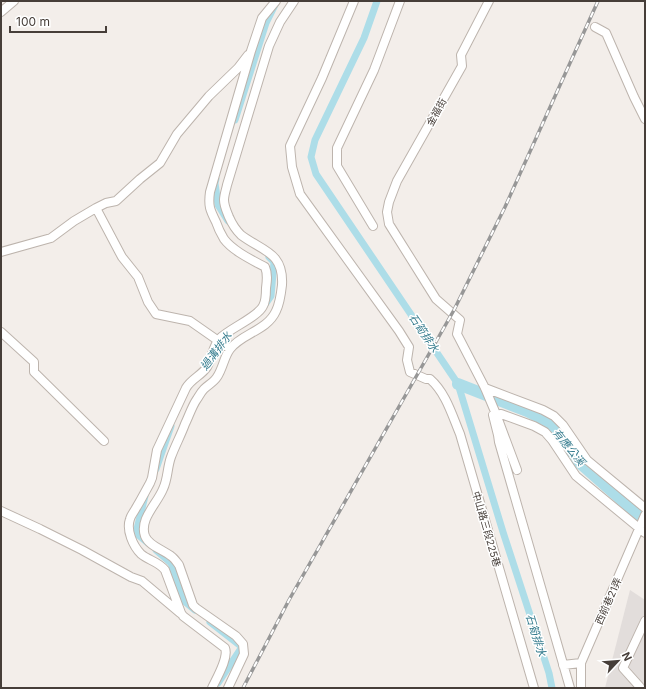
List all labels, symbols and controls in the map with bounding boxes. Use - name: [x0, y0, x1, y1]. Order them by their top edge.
- scale bar: [10, 8, 106, 34]
- text: 100 m: [16, 14, 50, 29]
- street label: 金福街: [423, 96, 449, 128]
- water label: 石筍排水: [406, 311, 443, 356]
- water label: 過溝排水: [197, 328, 235, 373]
- water label: 有應公溪: [550, 425, 590, 470]
- street label: 中山路三段225巷: [470, 490, 504, 568]
- street label: 西前巷21弄: [592, 576, 624, 626]
- water label: 石筍排水: [523, 612, 549, 659]
- north arrow: [598, 641, 638, 681]
- text: N: [619, 650, 635, 663]

